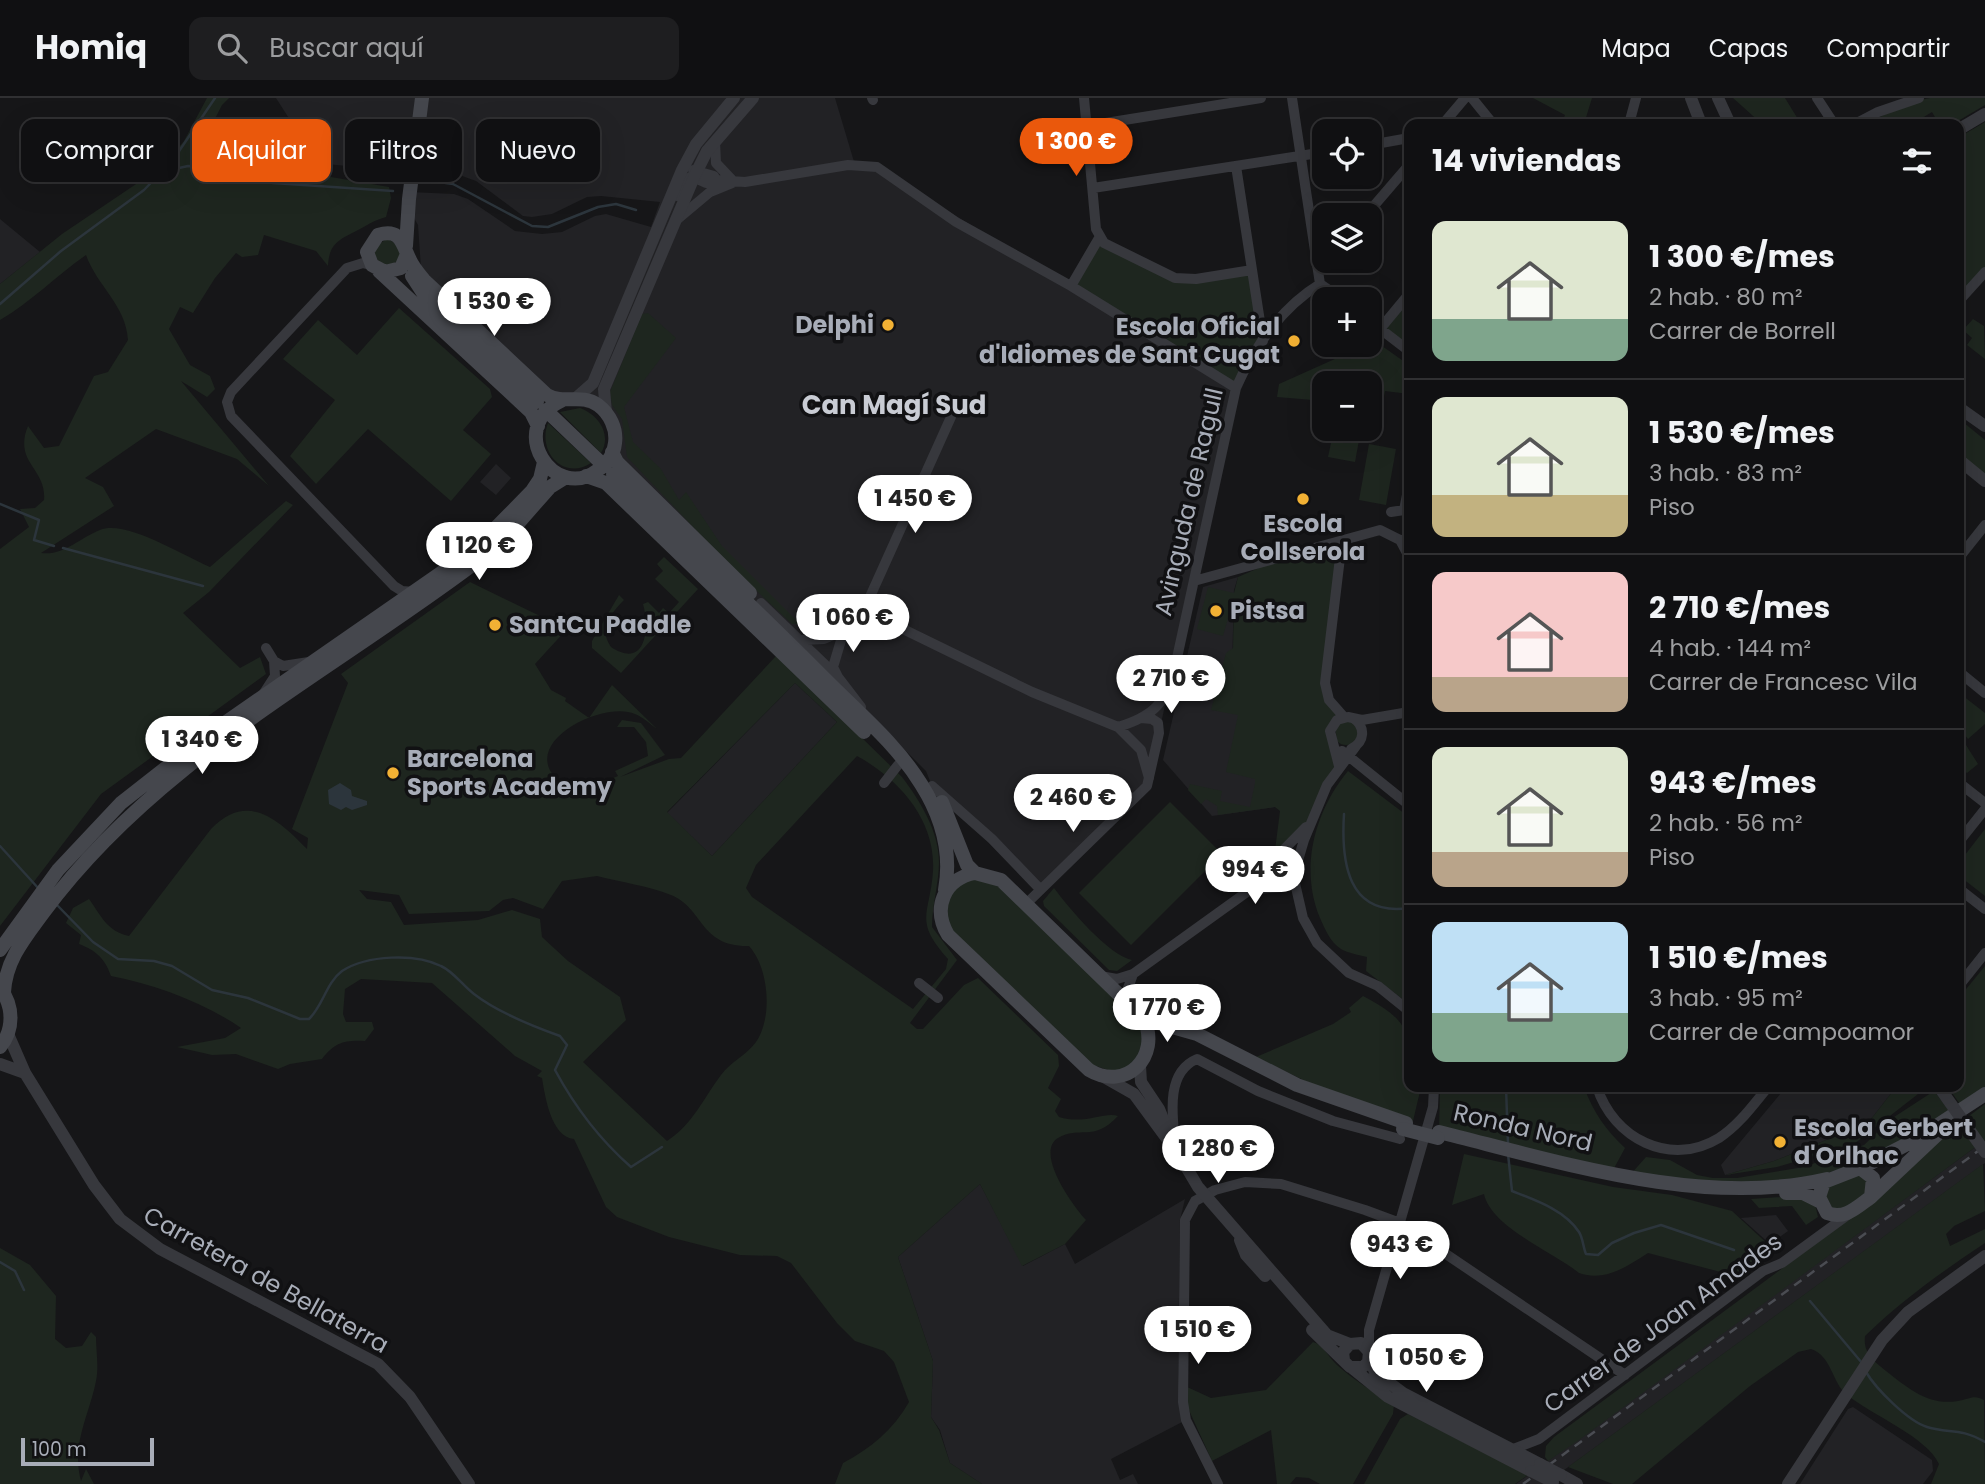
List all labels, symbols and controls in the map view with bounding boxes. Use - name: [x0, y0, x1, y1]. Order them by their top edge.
- search box: [189, 17, 679, 80]
- text: Homiq: [35, 24, 147, 71]
- icon: search: [213, 29, 251, 67]
- text: Buscar aquí: [269, 30, 424, 66]
- text: Mapa: [1601, 32, 1671, 65]
- text: Capas: [1709, 32, 1788, 65]
- text: Compartir: [1826, 32, 1950, 65]
- pin: 1 300 €: [1011, 118, 1141, 178]
- chip: Comprar: [21, 119, 178, 182]
- chip: Alquilar: [192, 119, 331, 182]
- chip: Filtros: [345, 119, 462, 182]
- chip: Nuevo: [476, 119, 600, 182]
- map controls: [1312, 119, 1382, 441]
- button: locate: [1312, 119, 1382, 189]
- text: 1 300 €: [1036, 125, 1116, 157]
- text: 14 viviendas: [1432, 139, 1621, 182]
- icon: filters: [1898, 142, 1936, 180]
- button: layers: [1312, 203, 1382, 273]
- text: 1 300 €/mes: [1649, 235, 1835, 278]
- icon: home: [1488, 249, 1572, 333]
- pin: 1 530 €: [429, 278, 559, 338]
- text: 2 hab. · 80 m²: [1649, 281, 1803, 313]
- text: 1 530 €: [454, 285, 534, 317]
- button: +: [1312, 287, 1382, 357]
- place label: Delphi: [795, 308, 874, 341]
- place label: Escola Oficial d'Idiomes de Sant Cugat: [979, 310, 1280, 371]
- text: Carrer de Borrell: [1649, 315, 1836, 347]
- marker: Delphi: [880, 317, 896, 333]
- marker: Escola Oficial d'Idiomes de Sant Cugat: [1286, 333, 1302, 349]
- button: −: [1312, 371, 1382, 441]
- street label: Avinguda de Ragull: [1146, 385, 1231, 619]
- district label: Can Magí Sud: [802, 387, 986, 423]
- text: 1 530 €/mes: [1649, 411, 1835, 454]
- icon: home: [1488, 425, 1572, 509]
- text: 3 hab. · 83 m²: [1649, 457, 1802, 489]
- pin: 1 450 €: [850, 476, 980, 535]
- text: 1 450 €: [874, 482, 956, 514]
- marker: Escola Collserola: [1295, 491, 1311, 507]
- text: Piso: [1649, 491, 1695, 523]
- place label: Escola Collserola: [1241, 507, 1365, 568]
- pin: 1 120 €: [414, 522, 544, 582]
- text: 1 120 €: [442, 529, 516, 561]
- text: 2 710 €/mes: [1649, 586, 1830, 629]
- pin: 1 060 €: [788, 594, 918, 654]
- place label: Pistsa: [1230, 594, 1305, 627]
- icon: home: [1488, 600, 1572, 684]
- text: 1 060 €: [812, 601, 894, 633]
- marker: Pistsa: [1208, 603, 1224, 619]
- place label: SantCu Paddle: [509, 608, 691, 641]
- marker: SantCu Paddle: [487, 617, 503, 633]
- text: 4 hab. · 144 m²: [1649, 632, 1811, 664]
- pin: 2 710 €: [1106, 656, 1236, 715]
- text: 2 710 €: [1132, 662, 1210, 694]
- text: Carrer de Francesc Vila: [1649, 666, 1918, 698]
- pin: 1 340 €: [137, 716, 267, 776]
- text: 1 340 €: [161, 723, 243, 755]
- place label: Barcelona Sports Academy: [407, 742, 613, 803]
- text: 943 €/mes: [1649, 761, 1817, 804]
- marker: Barcelona Sports Academy: [385, 765, 401, 781]
- pin: 2 460 €: [1008, 774, 1138, 834]
- icon: home: [1488, 775, 1572, 859]
- text: 2 460 €: [1030, 781, 1116, 813]
- text: 2 hab. · 56 m²: [1649, 807, 1803, 839]
- text: Piso: [1649, 841, 1695, 873]
- pin: 994 €: [1206, 846, 1304, 906]
- text: 994 €: [1221, 853, 1289, 885]
- text: 1 510 €/mes: [1649, 936, 1828, 979]
- icon: home: [1488, 950, 1572, 1034]
- text: 3 hab. · 95 m²: [1649, 982, 1803, 1014]
- pin: 1 770 €: [1102, 984, 1232, 1044]
- text: 1 770 €: [1129, 991, 1205, 1023]
- text: Carrer de Campoamor: [1649, 1016, 1914, 1048]
- street label: Ronda Nord: [1450, 1096, 1596, 1160]
- place label: Escola Gerbert d'Orlhac: [1794, 1111, 1973, 1172]
- pin: 1 280 €: [1153, 1126, 1283, 1185]
- text: 1 280 €: [1178, 1132, 1258, 1164]
- marker: Escola Gerbert d'Orlhac: [1772, 1134, 1788, 1150]
- street label: Carretera de Bellaterra: [138, 1198, 395, 1361]
- pin: 943 €: [1351, 1222, 1449, 1281]
- street label: Carrer de Joan Amades: [1537, 1225, 1789, 1420]
- text: 943 €: [1367, 1228, 1433, 1260]
- pin: 1 510 €: [1133, 1306, 1263, 1366]
- text: 1 510 €: [1160, 1313, 1236, 1345]
- pin: 1 050 €: [1361, 1334, 1491, 1394]
- text: 1 050 €: [1385, 1341, 1467, 1373]
- scale bar: [21, 1435, 154, 1467]
- text: 100 m: [32, 1436, 87, 1463]

